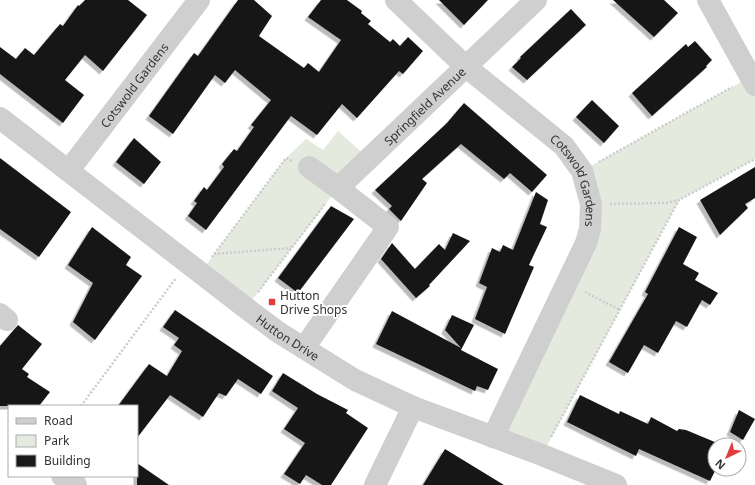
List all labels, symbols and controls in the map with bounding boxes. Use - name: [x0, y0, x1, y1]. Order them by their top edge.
- street label: Cotswold Gardens: [96, 39, 172, 131]
- street label: Springfield Avenue: [380, 63, 469, 149]
- street label: Cotswold Gardens: [547, 130, 600, 227]
- place label: Hutton Drive Shops: [280, 287, 347, 318]
- marker: Hutton Drive Shops: [267, 297, 277, 307]
- street label: Hutton Drive: [253, 310, 323, 364]
- legend: [8, 405, 138, 477]
- text: Road: [44, 412, 73, 429]
- text: Park: [44, 432, 70, 449]
- north arrow: [707, 437, 747, 477]
- text: Building: [44, 452, 91, 469]
- text: N: [711, 456, 728, 473]

